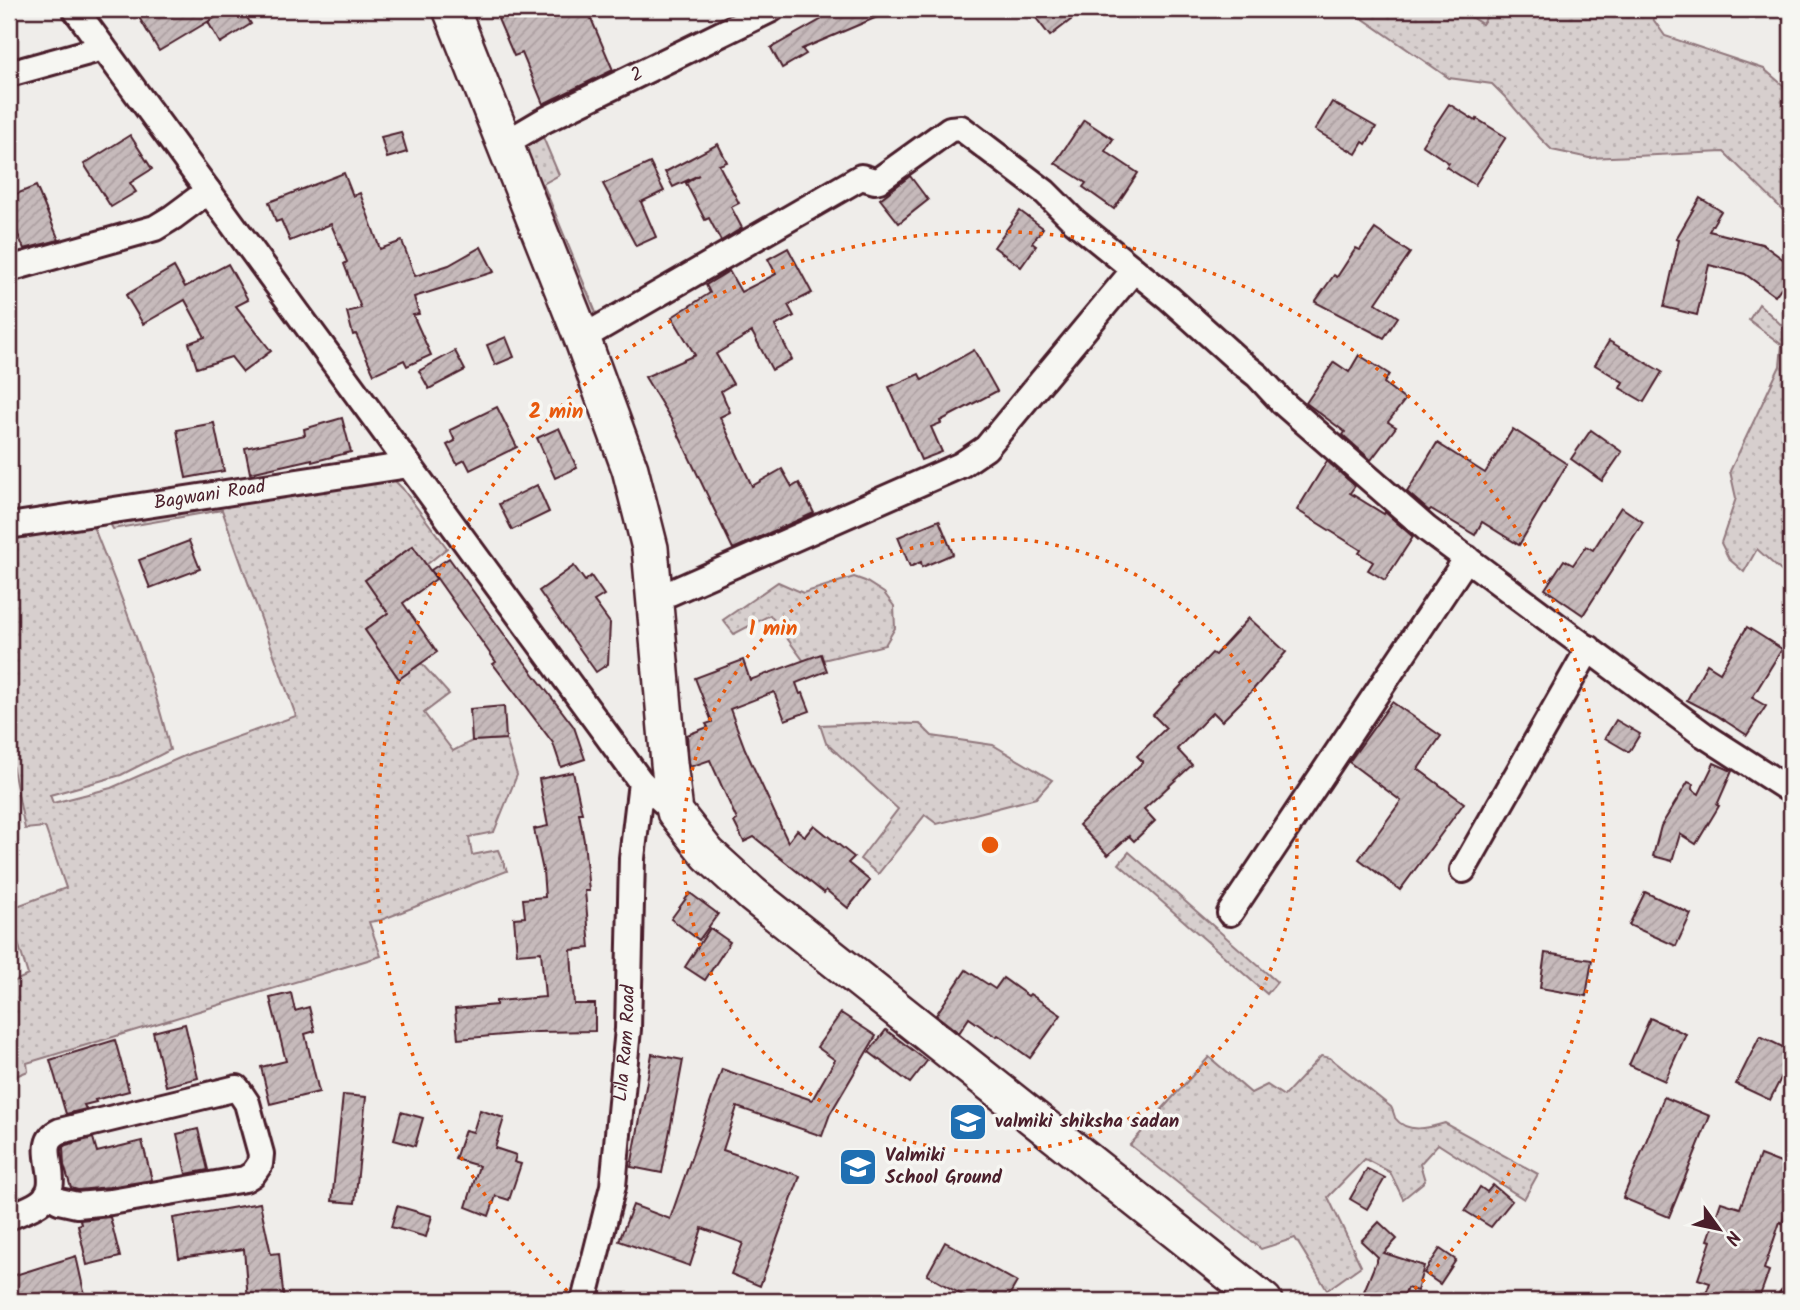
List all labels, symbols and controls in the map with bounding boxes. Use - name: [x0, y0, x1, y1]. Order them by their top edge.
- street label: 2: [626, 59, 649, 91]
- text: 2 min: [529, 396, 583, 429]
- street label: Bagwani Road: [152, 472, 268, 519]
- text: 1 min: [749, 613, 797, 646]
- centre of rings: [978, 833, 1002, 857]
- street label: Lila Ram Road: [606, 984, 644, 1103]
- school or university icon: valmiki shiksha sadan: [947, 1101, 989, 1143]
- place label: valmiki shiksha sadan: [995, 1107, 1179, 1137]
- place label: Valmiki School Ground: [885, 1141, 1003, 1193]
- school or university icon: Valmiki School Ground: [837, 1146, 879, 1188]
- north arrow: [1685, 1194, 1755, 1264]
- text: N: [1716, 1224, 1747, 1250]

